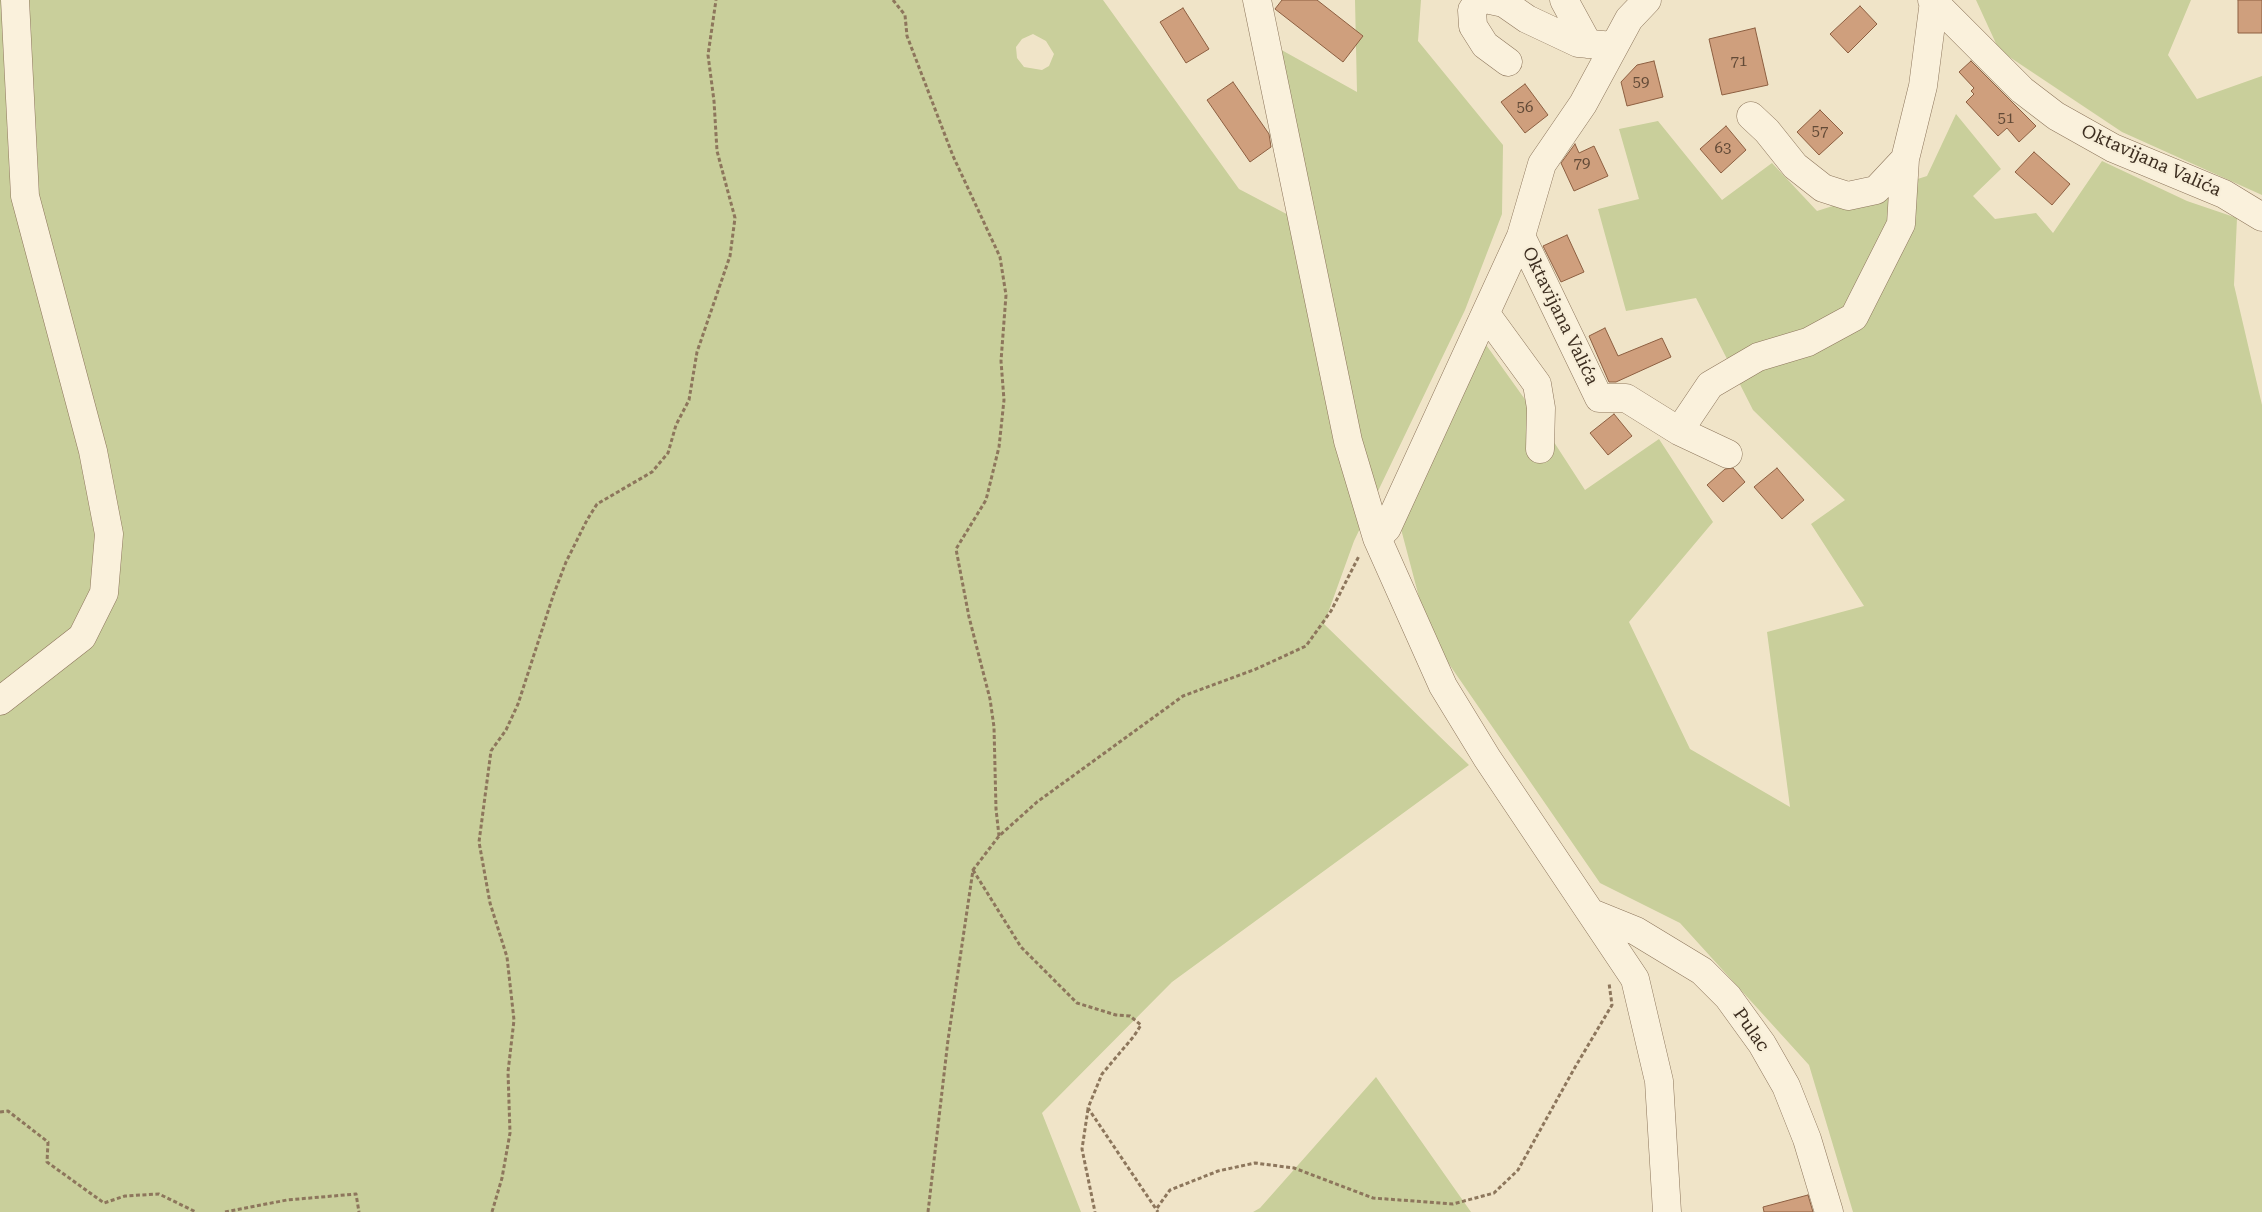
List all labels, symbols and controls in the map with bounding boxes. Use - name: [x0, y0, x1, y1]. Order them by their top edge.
- house number: 71: [1731, 53, 1747, 71]
- house number: 59: [1633, 74, 1649, 92]
- house number: 56: [1517, 99, 1533, 117]
- house number: 51: [1998, 110, 2014, 128]
- street label: Oktavijana Valića: [2078, 120, 2224, 202]
- house number: 57: [1812, 123, 1828, 141]
- house number: 63: [1715, 140, 1731, 158]
- house number: 79: [1574, 155, 1590, 173]
- street label: Oktavijana Valića: [1517, 243, 1603, 389]
- street label: Pulac: [1728, 1004, 1774, 1056]

